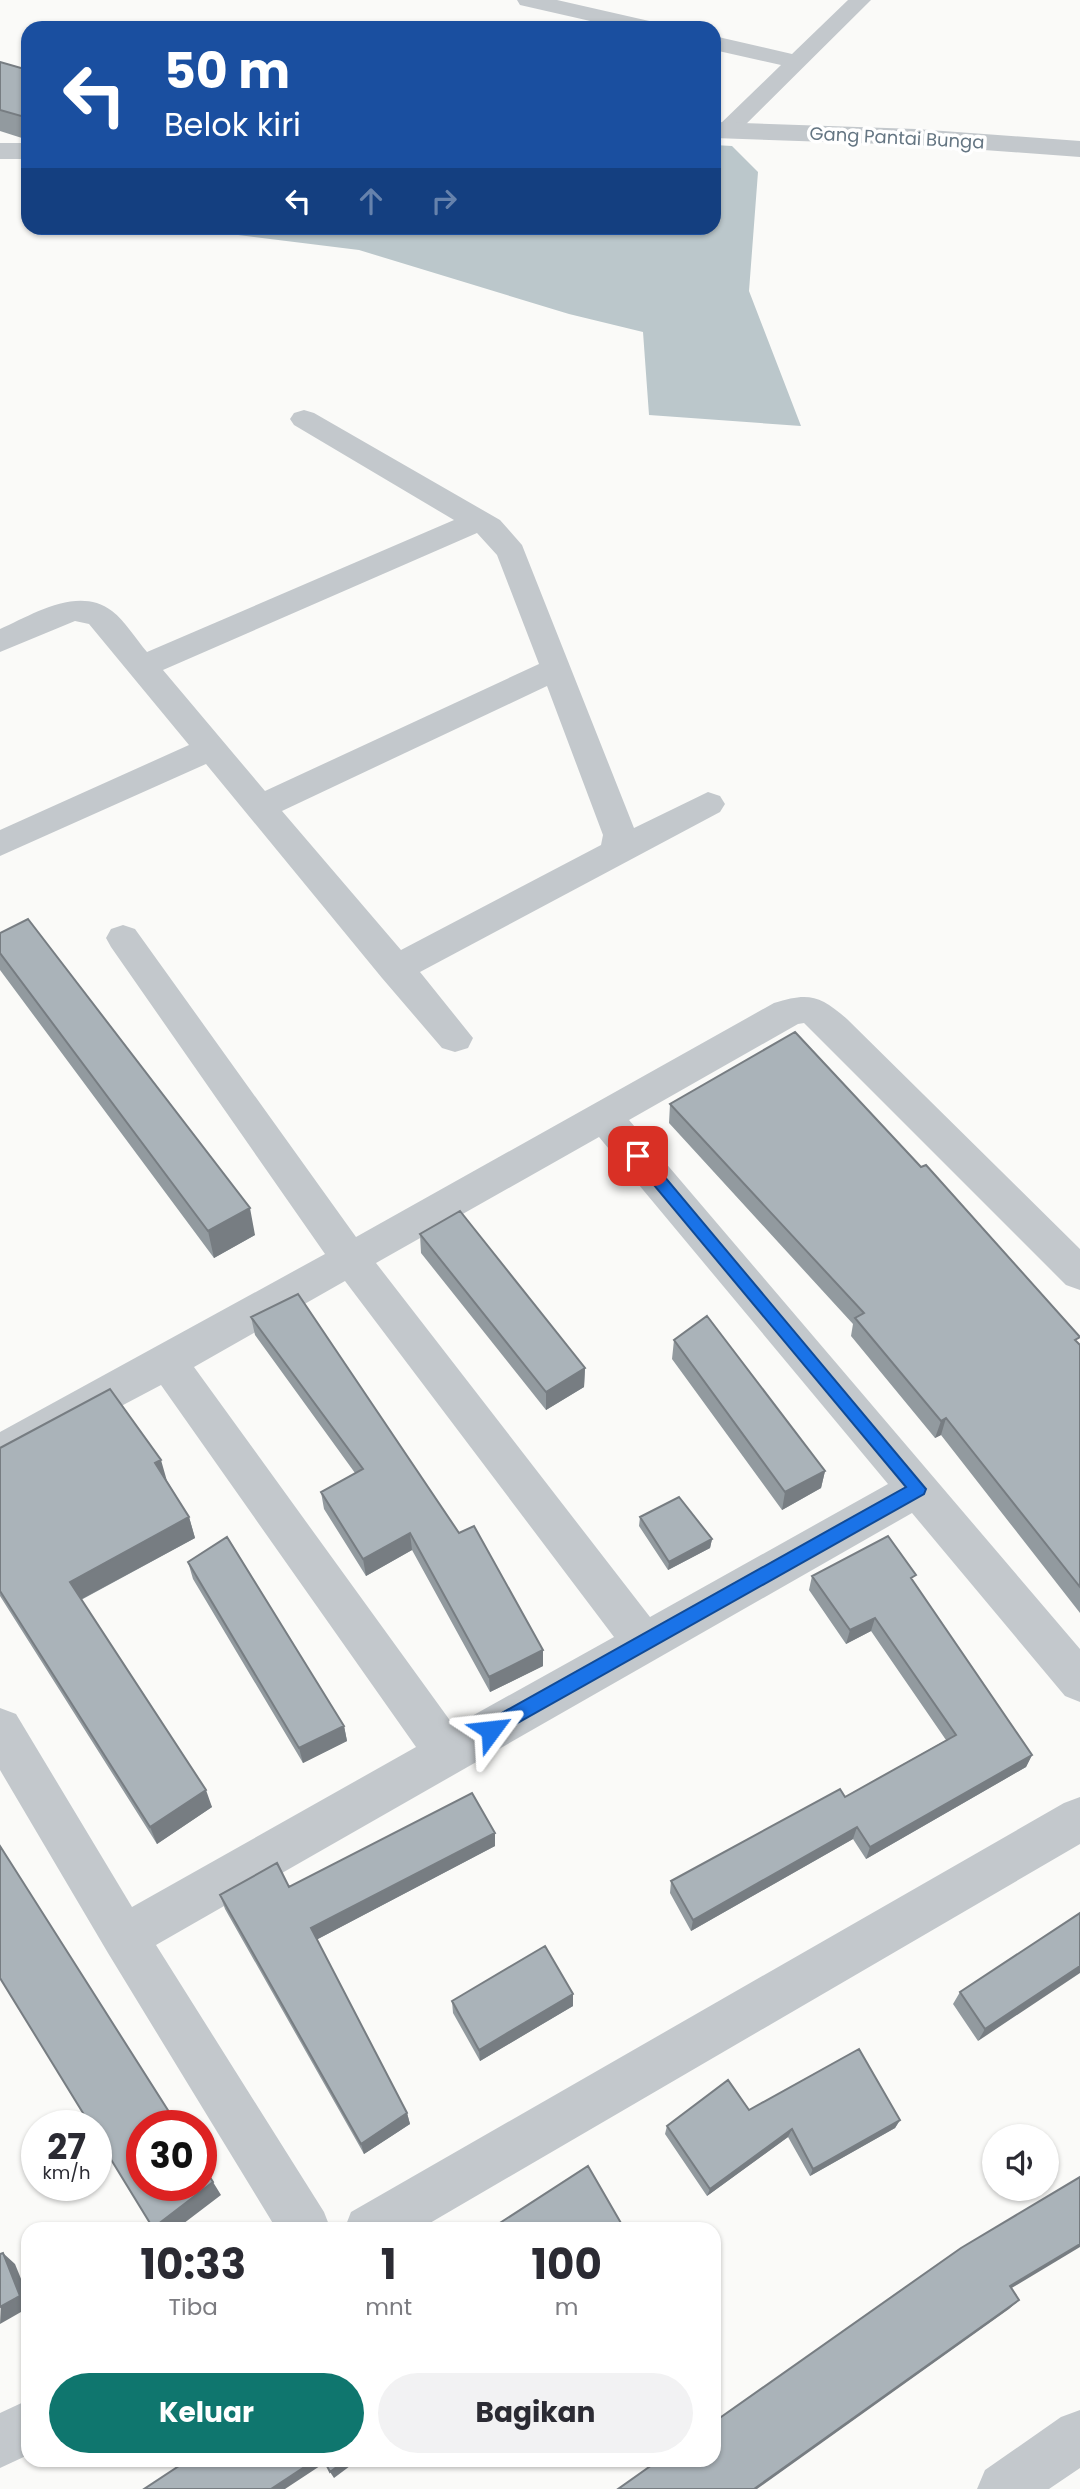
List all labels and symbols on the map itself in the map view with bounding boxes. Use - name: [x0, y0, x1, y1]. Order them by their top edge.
- street label: Gang Pantai Bunga: [809, 120, 985, 155]
- pin: [608, 1126, 668, 1186]
- position arrow: [454, 1693, 528, 1767]
- speed limit sign: 30: [126, 2110, 217, 2201]

